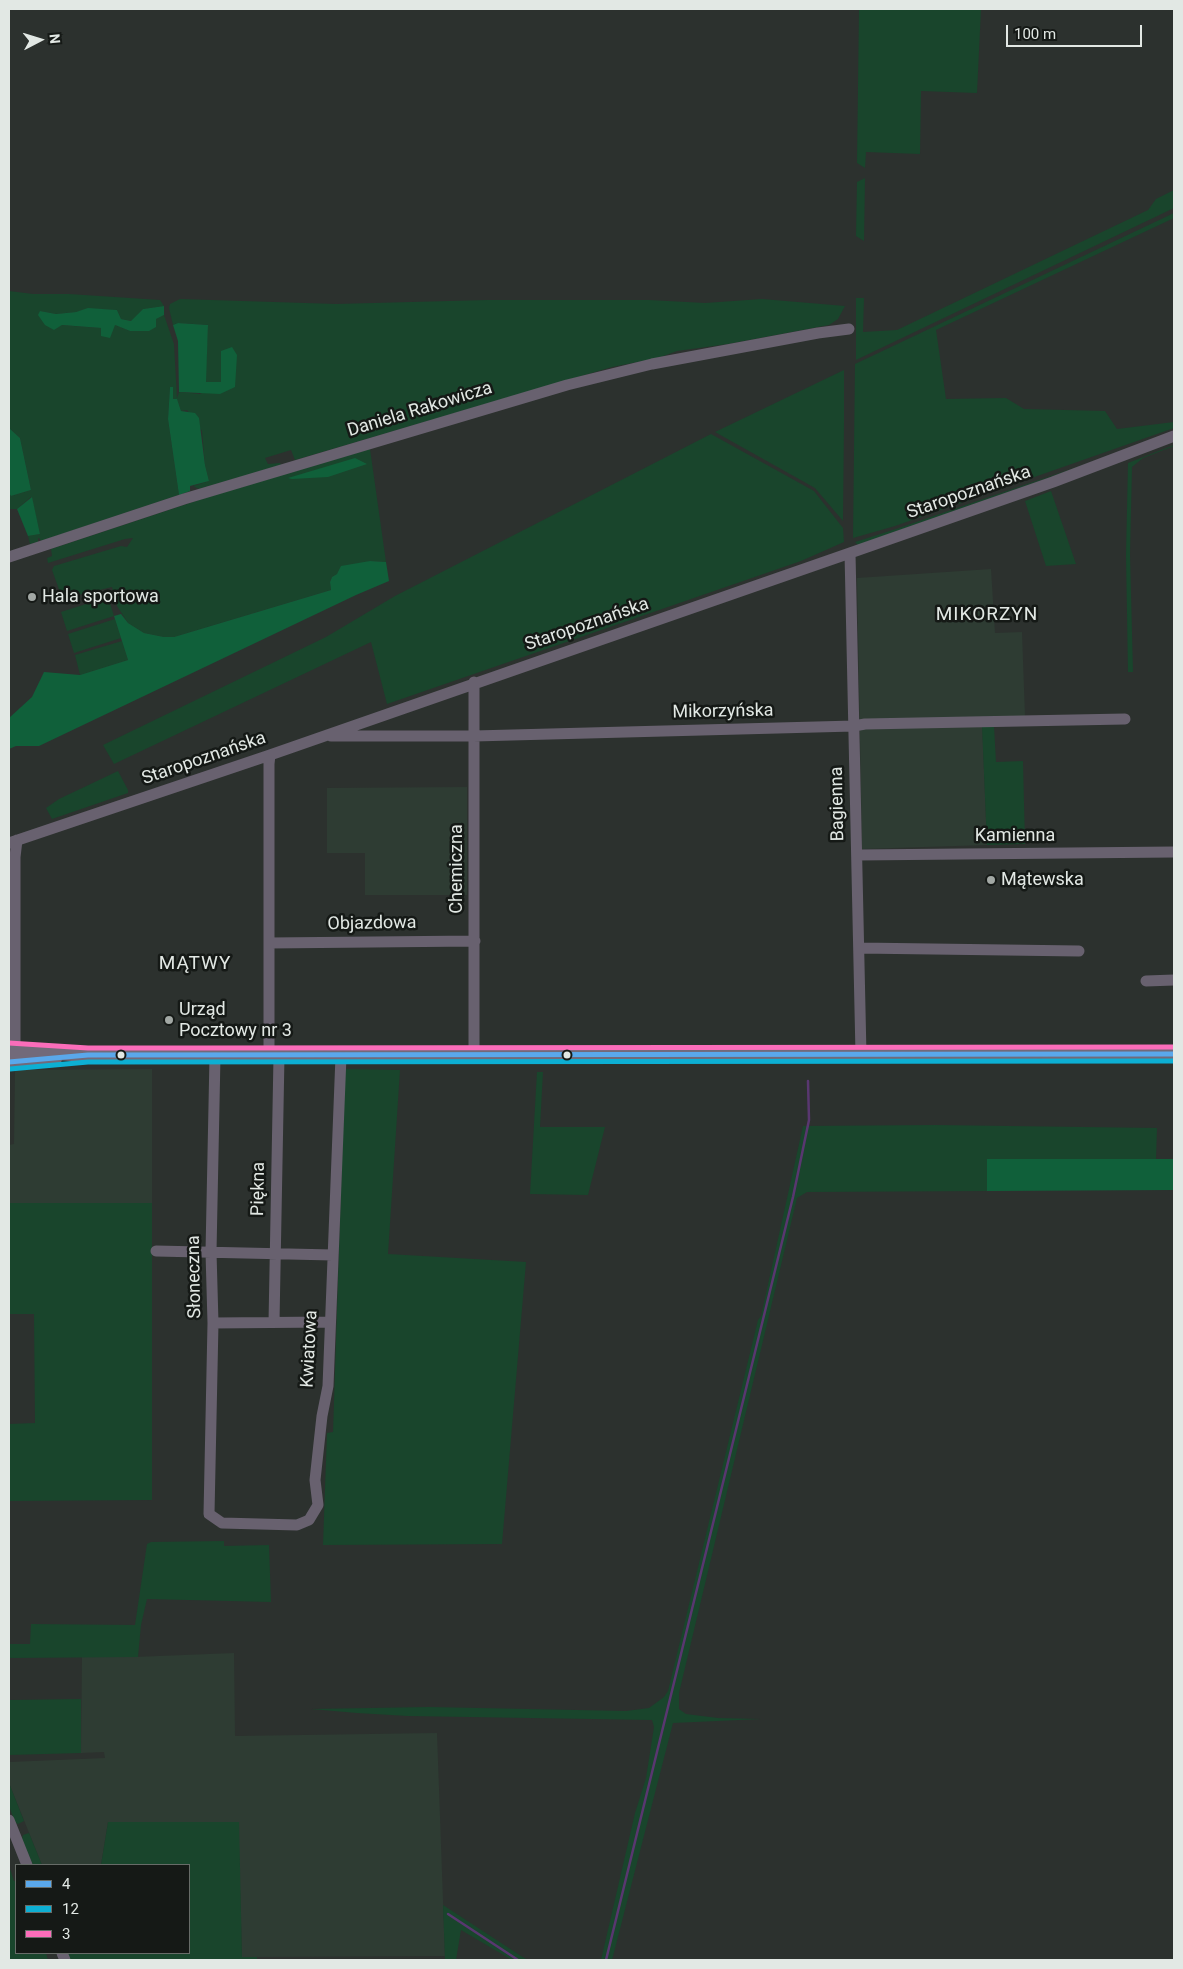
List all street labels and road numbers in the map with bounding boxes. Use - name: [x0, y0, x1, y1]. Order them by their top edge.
- street label: Daniela Rakowicza: [345, 378, 495, 442]
- street label: Staropoznańska: [904, 462, 1034, 524]
- street label: Staropoznańska: [522, 594, 652, 656]
- street label: Mikorzyńska: [672, 700, 774, 724]
- street label: Staropoznańska: [139, 728, 269, 790]
- street label: Bagienna: [827, 766, 849, 842]
- street label: Chemiczna: [446, 824, 468, 914]
- street label: Kamienna: [975, 825, 1055, 847]
- street label: Objazdowa: [327, 912, 417, 936]
- street label: Piękna: [248, 1162, 270, 1216]
- street label: Słoneczna: [183, 1235, 207, 1319]
- street label: Kwiatowa: [297, 1310, 323, 1388]

